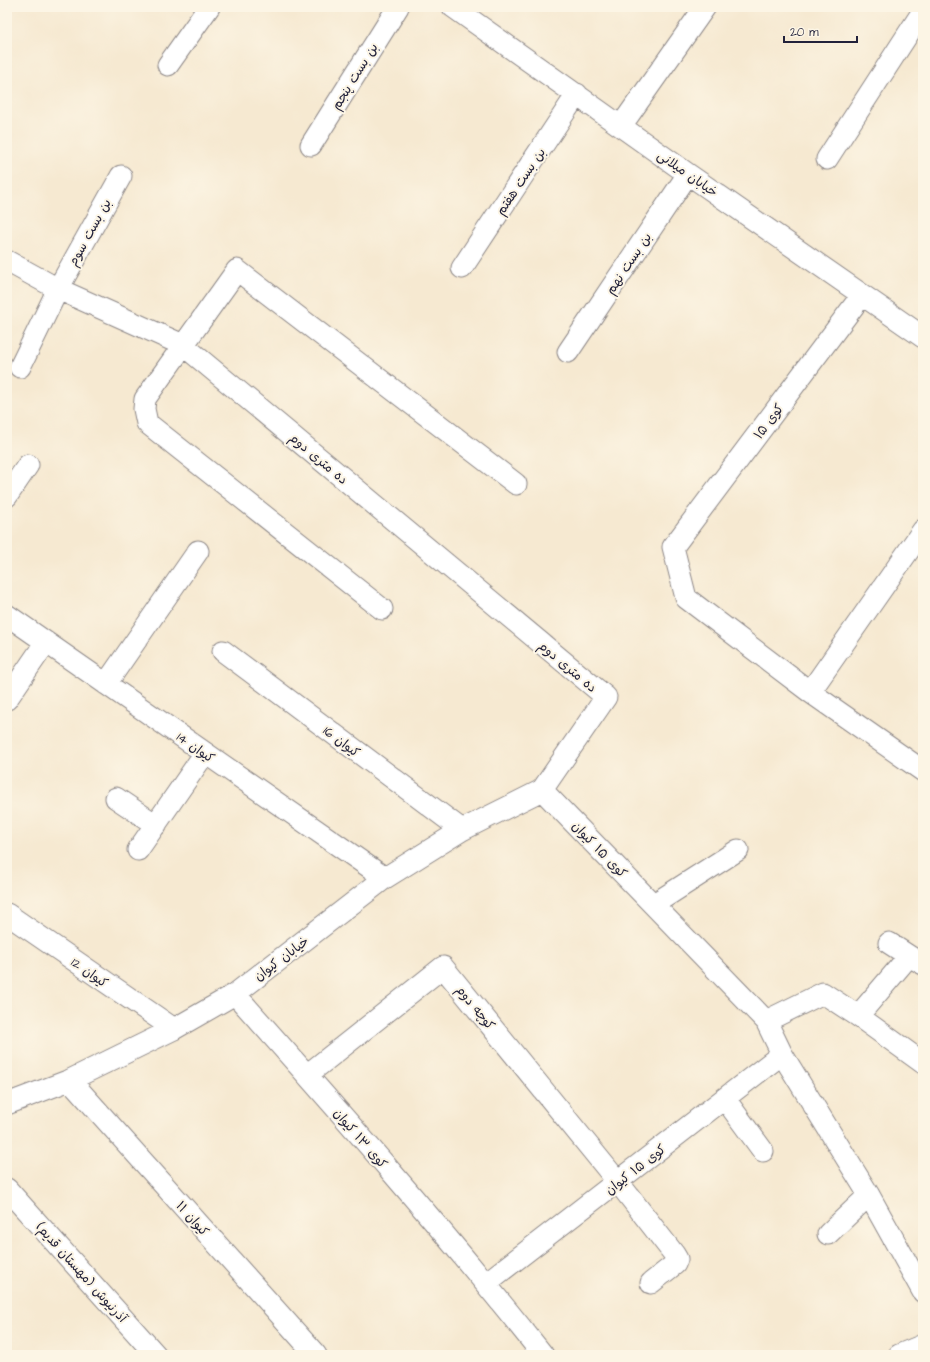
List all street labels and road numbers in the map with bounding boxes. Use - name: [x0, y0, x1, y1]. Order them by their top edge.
- street label: بن بست پنجم: [327, 40, 383, 114]
- street label: بن بست هفتم: [492, 144, 551, 219]
- street label: خیابان میلانی: [654, 146, 721, 201]
- street label: بن بست سوم: [64, 196, 117, 270]
- street label: بن بست نهم: [602, 229, 657, 299]
- street label: کوی ۱۵: [749, 400, 788, 443]
- street label: ده متری دوم: [285, 429, 351, 489]
- street label: ده متری دوم: [534, 637, 600, 697]
- street label: کیوان 16: [319, 722, 364, 762]
- street label: کیوان 14: [173, 728, 218, 768]
- street label: کوی ۱۵ کیوان: [568, 817, 631, 882]
- street label: خیابان کیوان: [251, 932, 313, 985]
- street label: کیوان 12: [67, 954, 112, 992]
- street label: کوچه دوم: [451, 981, 499, 1035]
- street label: کوی ۱۳ کیوان: [329, 1105, 392, 1173]
- street label: کوی ۱۵ کیوان: [602, 1140, 670, 1199]
- street label: کیوان ۱۱: [172, 1197, 213, 1240]
- street label: آذرنیوش (مهستان قدیم): [31, 1219, 131, 1328]

